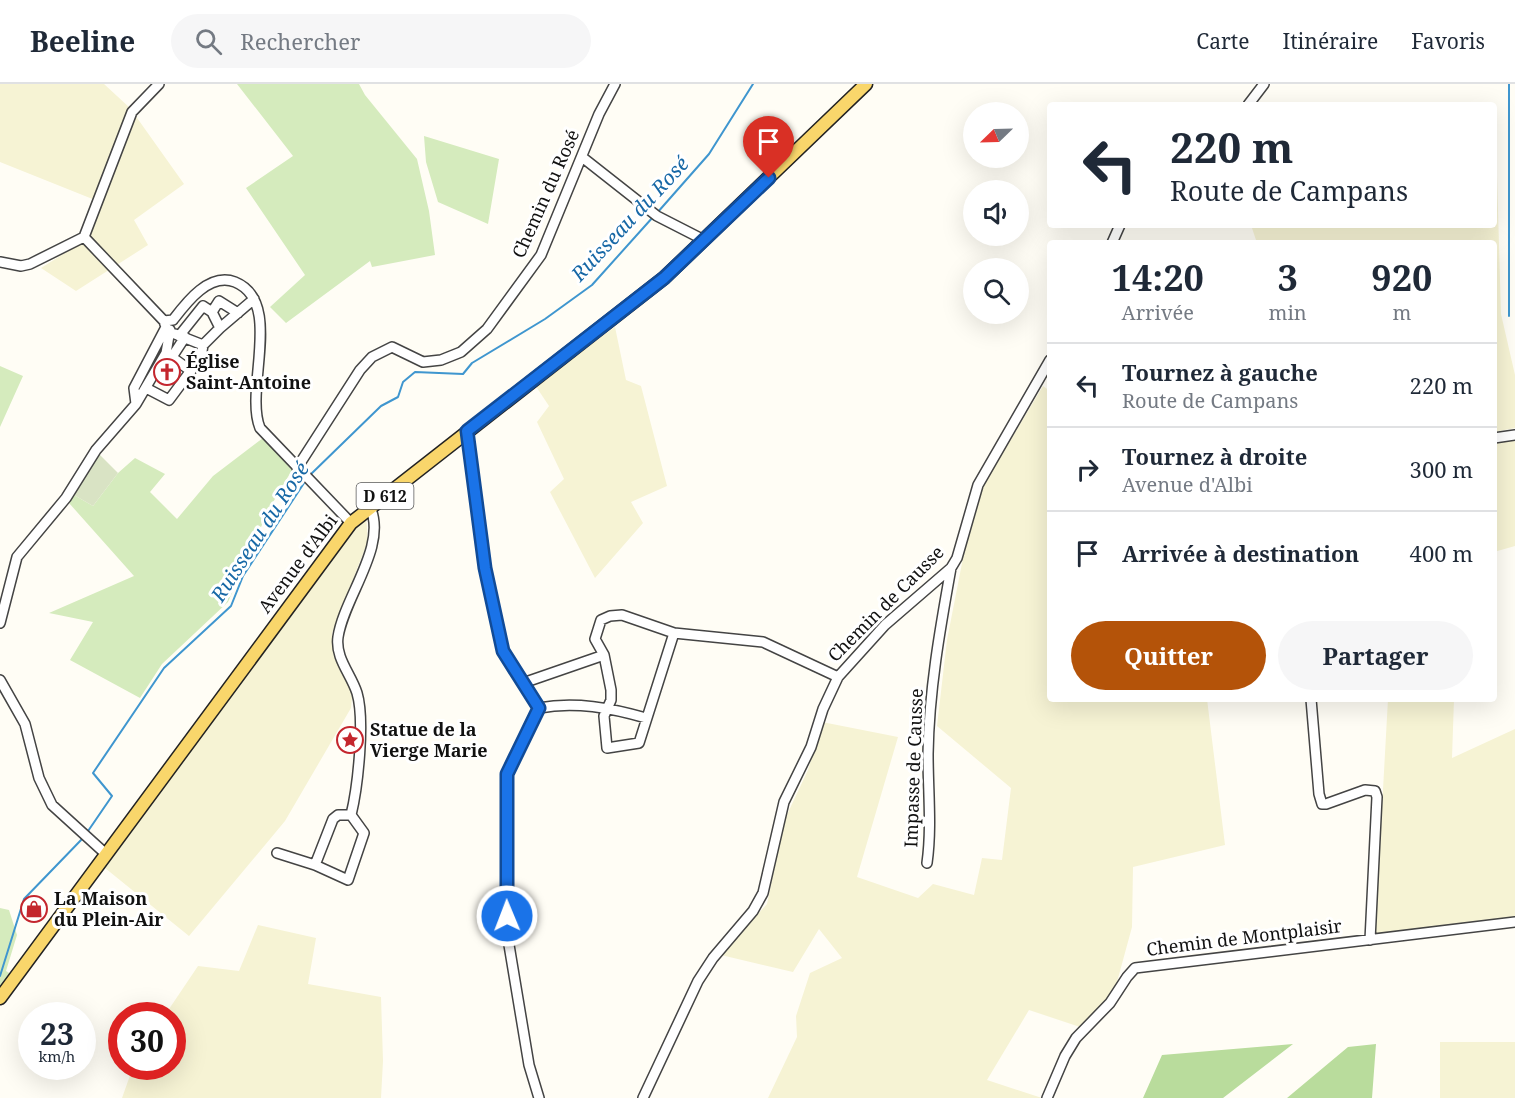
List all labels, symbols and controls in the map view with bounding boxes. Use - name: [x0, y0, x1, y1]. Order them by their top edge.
- search box: [171, 14, 591, 68]
- text: Beeline: [30, 22, 135, 60]
- icon: search: [192, 25, 225, 58]
- text: Rechercher: [240, 26, 360, 56]
- text: Carte: [1196, 27, 1250, 55]
- text: Itinéraire: [1283, 27, 1378, 55]
- text: Favoris: [1411, 27, 1485, 55]
- north arrow: [963, 102, 1029, 168]
- map controls: [963, 102, 1029, 324]
- pin: [743, 116, 794, 178]
- text: 220 m: [1170, 118, 1294, 175]
- icon: arrive: [752, 125, 785, 158]
- street label: Chemin du Rosé: [506, 126, 584, 262]
- icon: left: [1071, 126, 1149, 204]
- water label: Ruisseau du Rosé: [564, 150, 695, 288]
- text: Route de Campans: [1170, 172, 1408, 209]
- button: sound: [963, 180, 1029, 246]
- text: 14:20: [1112, 253, 1204, 302]
- text: 3: [1277, 253, 1298, 302]
- text: 920: [1371, 253, 1432, 302]
- button: search: [963, 258, 1029, 324]
- text: Arrivée: [1122, 299, 1194, 326]
- text: min: [1269, 299, 1307, 326]
- text: m: [1392, 299, 1411, 326]
- place label: Église Saint-Antoine: [186, 349, 311, 394]
- church icon: Église Saint-Antoine: [152, 357, 182, 387]
- text: Tournez à gauche: [1122, 357, 1318, 387]
- icon: left: [1071, 369, 1104, 402]
- text: 220 m: [1410, 370, 1473, 400]
- text: Route de Campans: [1122, 387, 1298, 414]
- text: Tournez à droite: [1122, 441, 1307, 471]
- icon: right: [1071, 453, 1104, 486]
- text: 300 m: [1410, 454, 1473, 484]
- water label: Ruisseau du Rosé: [204, 456, 315, 608]
- text: Avenue d'Albi: [1122, 471, 1253, 498]
- road number: D 612: [356, 483, 414, 509]
- street label: Avenue d'Albi: [252, 509, 342, 618]
- icon: arrive: [1071, 537, 1104, 570]
- text: Arrivée à destination: [1122, 538, 1359, 568]
- text: 400 m: [1410, 538, 1473, 568]
- street label: Chemin de Causse: [822, 540, 949, 667]
- button: Quitter: [1071, 621, 1266, 690]
- button: Partager: [1278, 621, 1473, 690]
- street label: Impasse de Causse: [898, 688, 928, 848]
- place label: Statue de la Vierge Marie: [370, 717, 488, 762]
- place icon: Statue de la Vierge Marie: [335, 725, 365, 755]
- position arrow: [475, 884, 539, 948]
- place label: La Maison du Plein-Air: [54, 886, 164, 931]
- shop icon: La Maison du Plein-Air: [19, 894, 49, 924]
- street label: Chemin de Montplaisir: [1145, 913, 1343, 961]
- speed limit sign: 30: [108, 1002, 186, 1080]
- text: 23: [40, 1013, 74, 1054]
- text: km/h: [39, 1046, 75, 1066]

